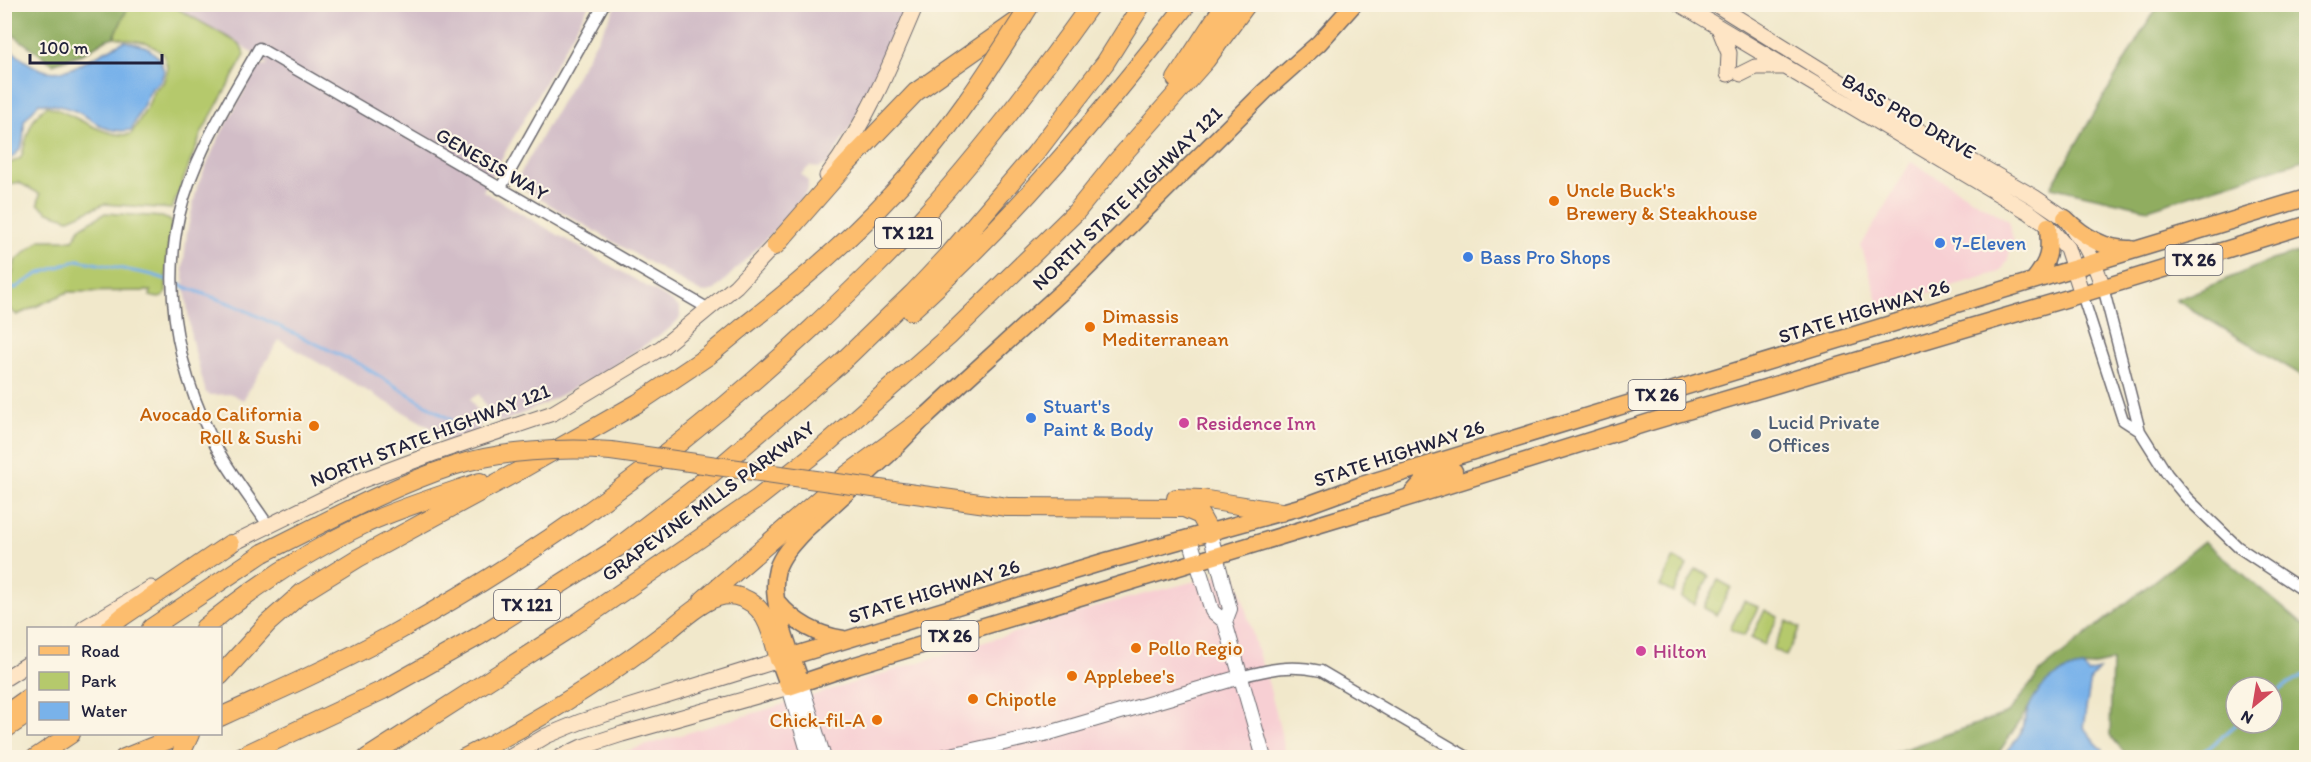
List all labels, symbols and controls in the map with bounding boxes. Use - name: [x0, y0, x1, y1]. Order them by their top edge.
- scale bar: [30, 27, 162, 65]
- text: 100 m: [39, 37, 89, 59]
- street label: BASS PRO DRIVE: [1838, 68, 1980, 164]
- street label: NORTH STATE HIGHWAY 121: [1027, 101, 1227, 295]
- street label: GENESIS WAY: [432, 122, 553, 206]
- place label: Uncle Buck's Brewery & Steakhouse: [1566, 178, 1758, 225]
- marker: Uncle Buck's Brewery & Steakhouse: [1547, 194, 1561, 208]
- road number: TX 121: [875, 218, 941, 248]
- place label: 7-Eleven: [1952, 231, 2026, 255]
- marker: 7-Eleven: [1933, 236, 1947, 250]
- place label: Bass Pro Shops: [1480, 245, 1611, 269]
- road number: TX 26: [2166, 245, 2222, 275]
- marker: Bass Pro Shops: [1461, 250, 1475, 264]
- street label: STATE HIGHWAY 26: [1775, 274, 1953, 348]
- place label: Dimassis Mediterranean: [1102, 304, 1229, 351]
- marker: Dimassis Mediterranean: [1083, 320, 1097, 334]
- street label: NORTH STATE HIGHWAY 121: [307, 378, 553, 492]
- road number: TX 26: [1628, 380, 1686, 410]
- place label: Stuart's Paint & Body: [1043, 394, 1154, 441]
- place label: Avocado California Roll & Sushi: [140, 402, 302, 449]
- place label: Lucid Private Offices: [1768, 410, 1880, 457]
- marker: Stuart's Paint & Body: [1024, 411, 1038, 425]
- place label: Residence Inn: [1196, 411, 1316, 435]
- street label: STATE HIGHWAY 26: [1311, 414, 1487, 492]
- street label: GRAPEVINE MILLS PARKWAY: [597, 415, 820, 586]
- marker: Residence Inn: [1177, 416, 1191, 430]
- marker: Avocado California Roll & Sushi: [307, 419, 321, 433]
- marker: Lucid Private Offices: [1749, 427, 1763, 441]
- street label: STATE HIGHWAY 26: [845, 554, 1023, 628]
- road number: TX 121: [494, 590, 560, 620]
- road number: TX 26: [922, 621, 978, 651]
- legend: [27, 627, 222, 735]
- place label: Pollo Regio: [1148, 636, 1243, 660]
- place label: Hilton: [1653, 639, 1707, 663]
- text: Road: [81, 640, 120, 662]
- marker: Pollo Regio: [1129, 641, 1143, 655]
- marker: Hilton: [1634, 644, 1648, 658]
- place label: Applebee's: [1084, 664, 1175, 688]
- marker: Applebee's: [1065, 669, 1079, 683]
- text: Park: [81, 670, 116, 692]
- north arrow: [2224, 675, 2284, 735]
- place label: Chipotle: [985, 687, 1057, 711]
- marker: Chipotle: [966, 692, 980, 706]
- text: Water: [81, 700, 127, 722]
- text: N: [2237, 707, 2256, 728]
- place label: Chick-fil-A: [770, 708, 865, 732]
- marker: Chick-fil-A: [870, 713, 884, 727]

